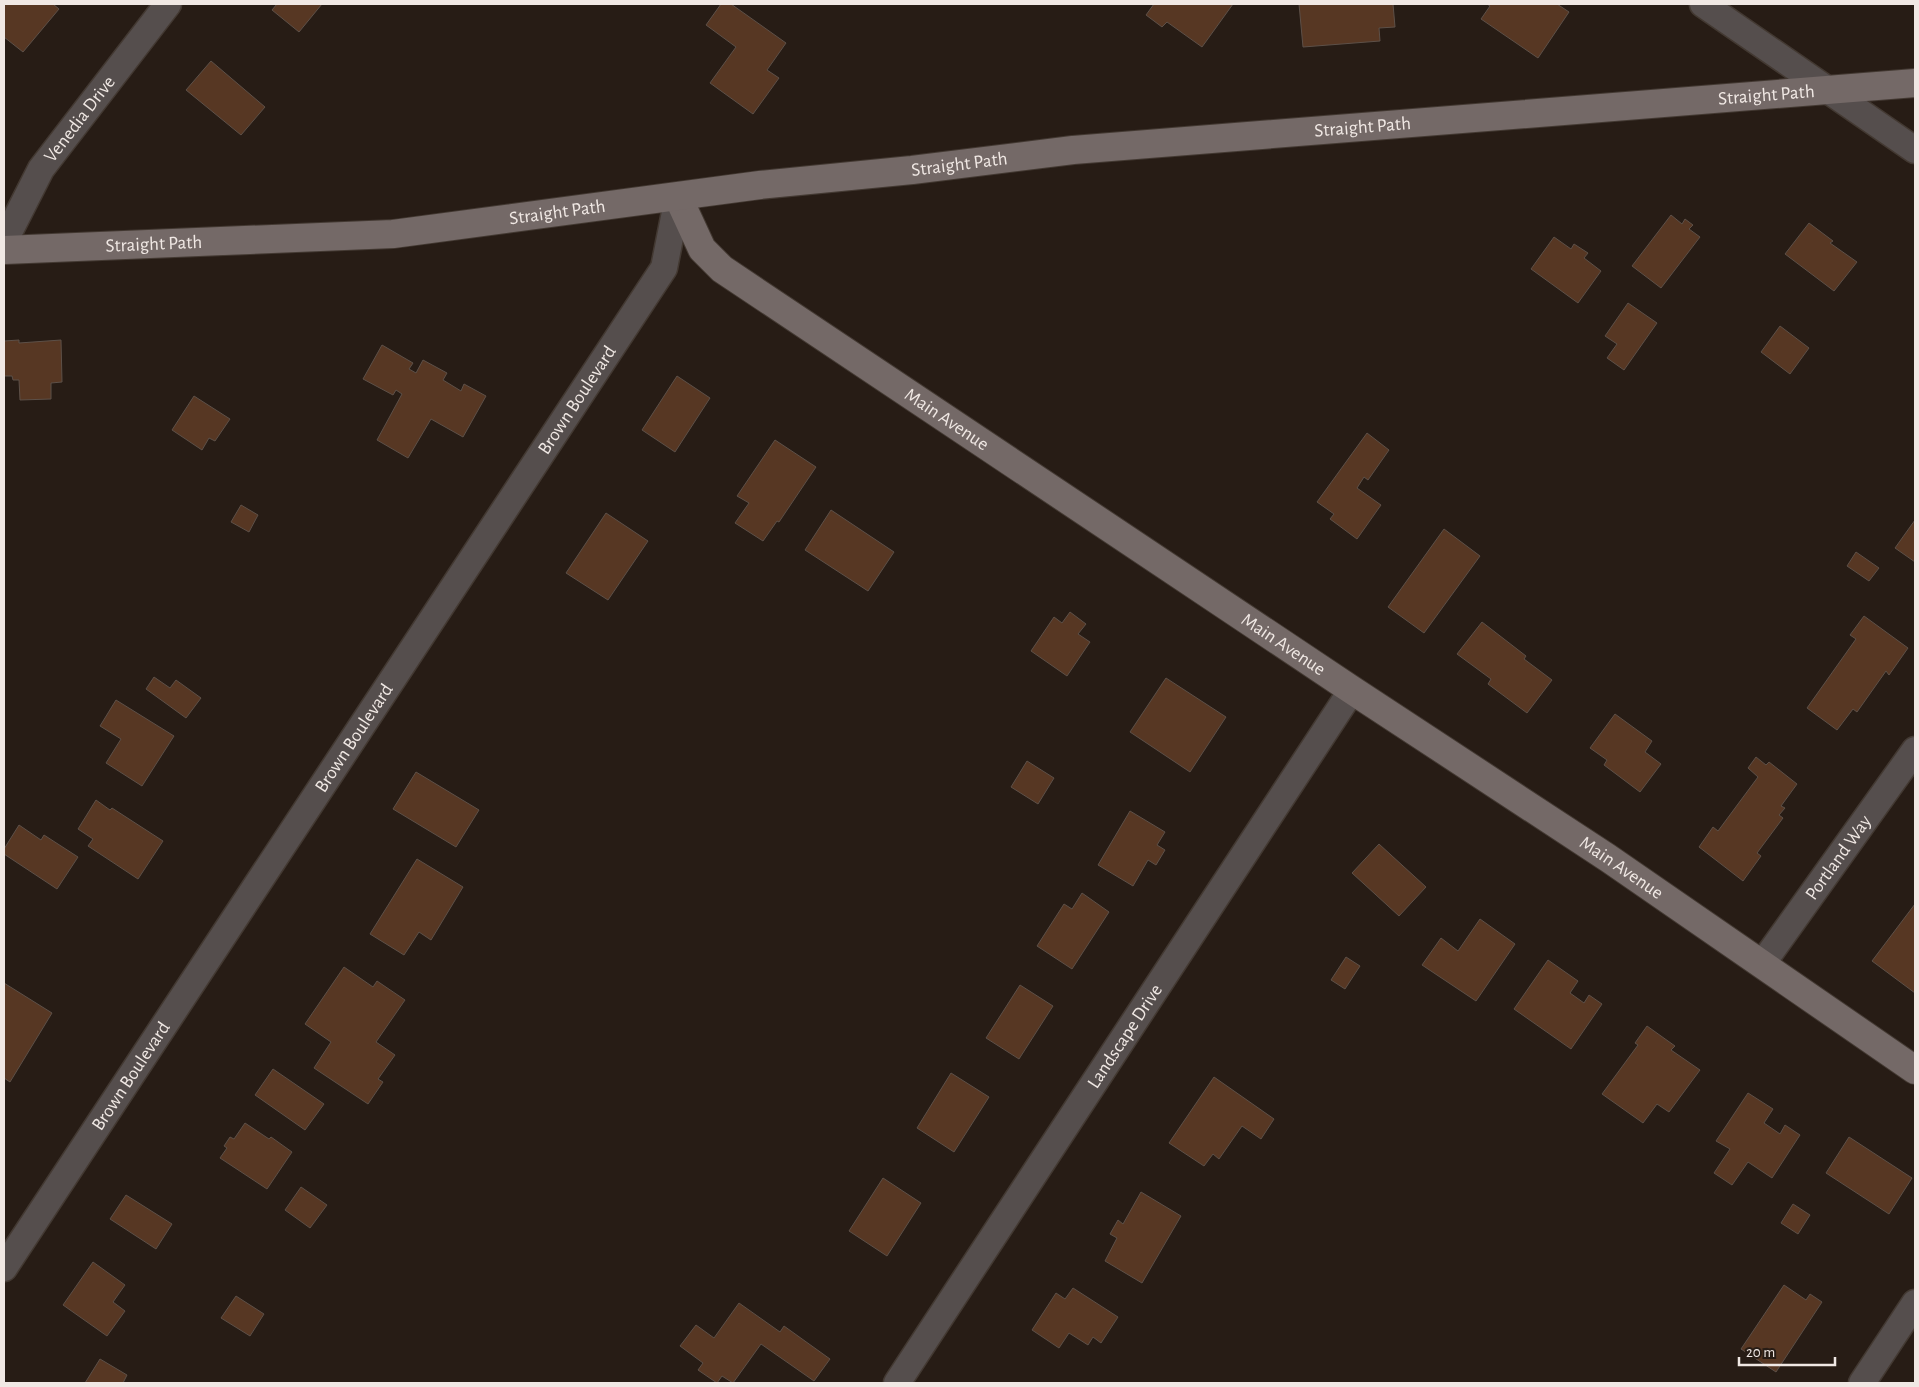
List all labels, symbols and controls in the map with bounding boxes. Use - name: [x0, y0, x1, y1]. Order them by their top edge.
- street label: Venedia Drive: [41, 72, 119, 166]
- street label: Straight Path: [1717, 82, 1815, 108]
- street label: Straight Path: [1313, 114, 1412, 140]
- street label: Straight Path: [910, 149, 1009, 180]
- street label: Straight Path: [508, 196, 606, 228]
- street label: Straight Path: [105, 232, 203, 255]
- street label: Brown Boulevard: [534, 342, 620, 458]
- street label: Main Avenue: [901, 385, 992, 454]
- street label: Main Avenue: [1238, 610, 1329, 679]
- street label: Brown Boulevard: [311, 680, 396, 796]
- street label: Portland Way: [1802, 812, 1875, 903]
- street label: Main Avenue: [1576, 833, 1667, 903]
- street label: Landscape Drive: [1084, 981, 1166, 1092]
- street label: Brown Boulevard: [88, 1018, 173, 1134]
- scale bar: [1739, 1334, 1835, 1366]
- text: 20 m: [1746, 1345, 1775, 1360]

